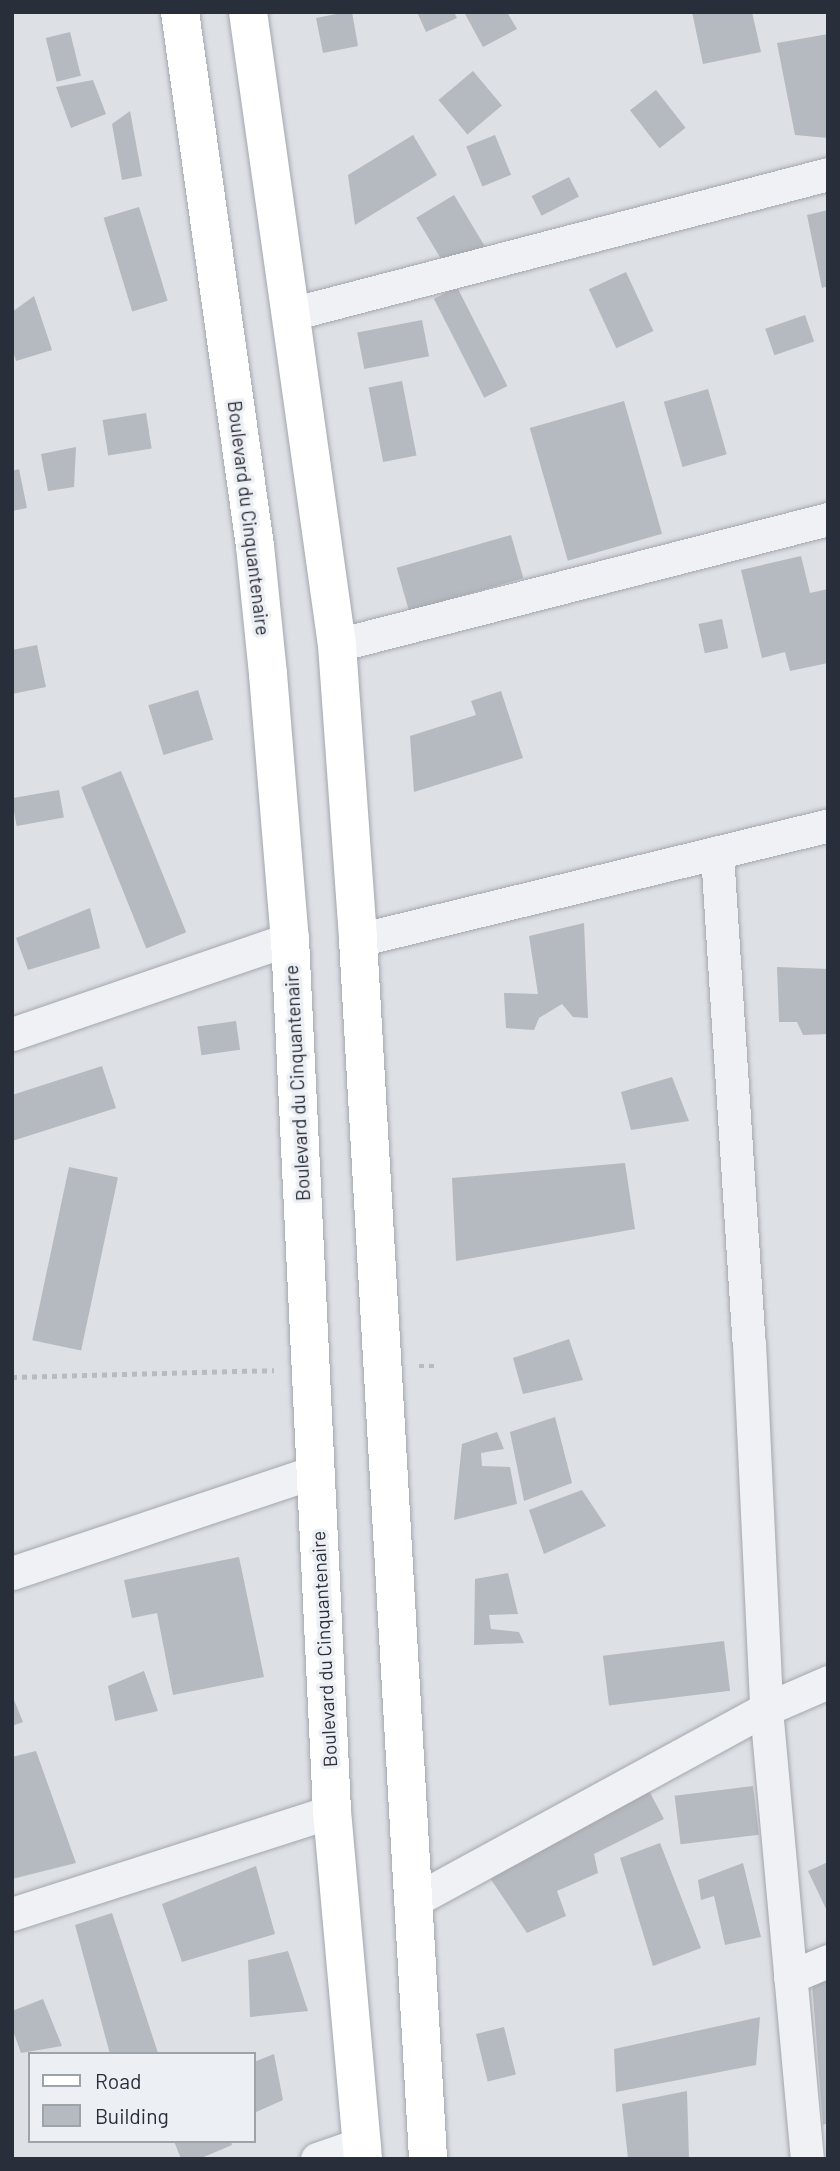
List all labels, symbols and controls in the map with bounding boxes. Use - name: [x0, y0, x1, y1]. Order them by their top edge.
- street label: Boulevard du Cinquantenaire: [223, 399, 275, 637]
- street label: Boulevard du Cinquantenaire: [279, 964, 315, 1202]
- street label: Boulevard du Cinquantenaire: [306, 1530, 342, 1768]
- legend: [28, 2052, 256, 2143]
- text: Road: [95, 2068, 141, 2093]
- text: Building: [95, 2103, 169, 2128]

